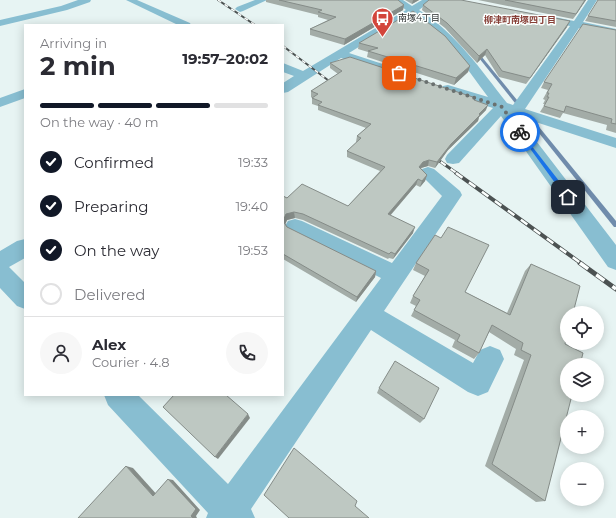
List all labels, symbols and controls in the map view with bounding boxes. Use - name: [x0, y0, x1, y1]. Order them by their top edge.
- bus stop icon: 南塚4丁目: [369, 5, 395, 38]
- place label: 南塚4丁目: [398, 12, 440, 23]
- district label: 柳津町南塚四丁目: [484, 14, 556, 25]
- text: Arriving in: [40, 35, 107, 51]
- text: 19:57–20:02: [182, 49, 268, 68]
- text: 2 min: [40, 50, 116, 82]
- pin: [382, 56, 416, 90]
- icon: bag: [388, 62, 410, 84]
- courier: [500, 112, 540, 152]
- text: On the way · 40 m: [40, 114, 159, 130]
- icon: bike: [509, 121, 531, 143]
- icon: check: [40, 151, 62, 173]
- text: Confirmed: [74, 153, 154, 172]
- text: 19:33: [238, 154, 268, 170]
- pin: [551, 180, 585, 214]
- icon: home: [557, 186, 579, 208]
- icon: check: [40, 195, 62, 217]
- text: Preparing: [74, 197, 149, 216]
- text: 19:40: [235, 198, 268, 214]
- icon: check: [40, 239, 62, 261]
- text: On the way: [74, 241, 159, 260]
- text: 19:53: [238, 242, 268, 258]
- text: Delivered: [74, 285, 146, 304]
- map controls: [560, 306, 604, 506]
- button: locate: [560, 306, 604, 350]
- button: person: [40, 332, 82, 374]
- button: phone: [226, 332, 268, 374]
- text: Alex: [92, 335, 126, 354]
- text: Courier · 4.8: [92, 354, 170, 370]
- button: layers: [560, 358, 604, 402]
- button: +: [560, 410, 604, 454]
- button: −: [560, 462, 604, 506]

